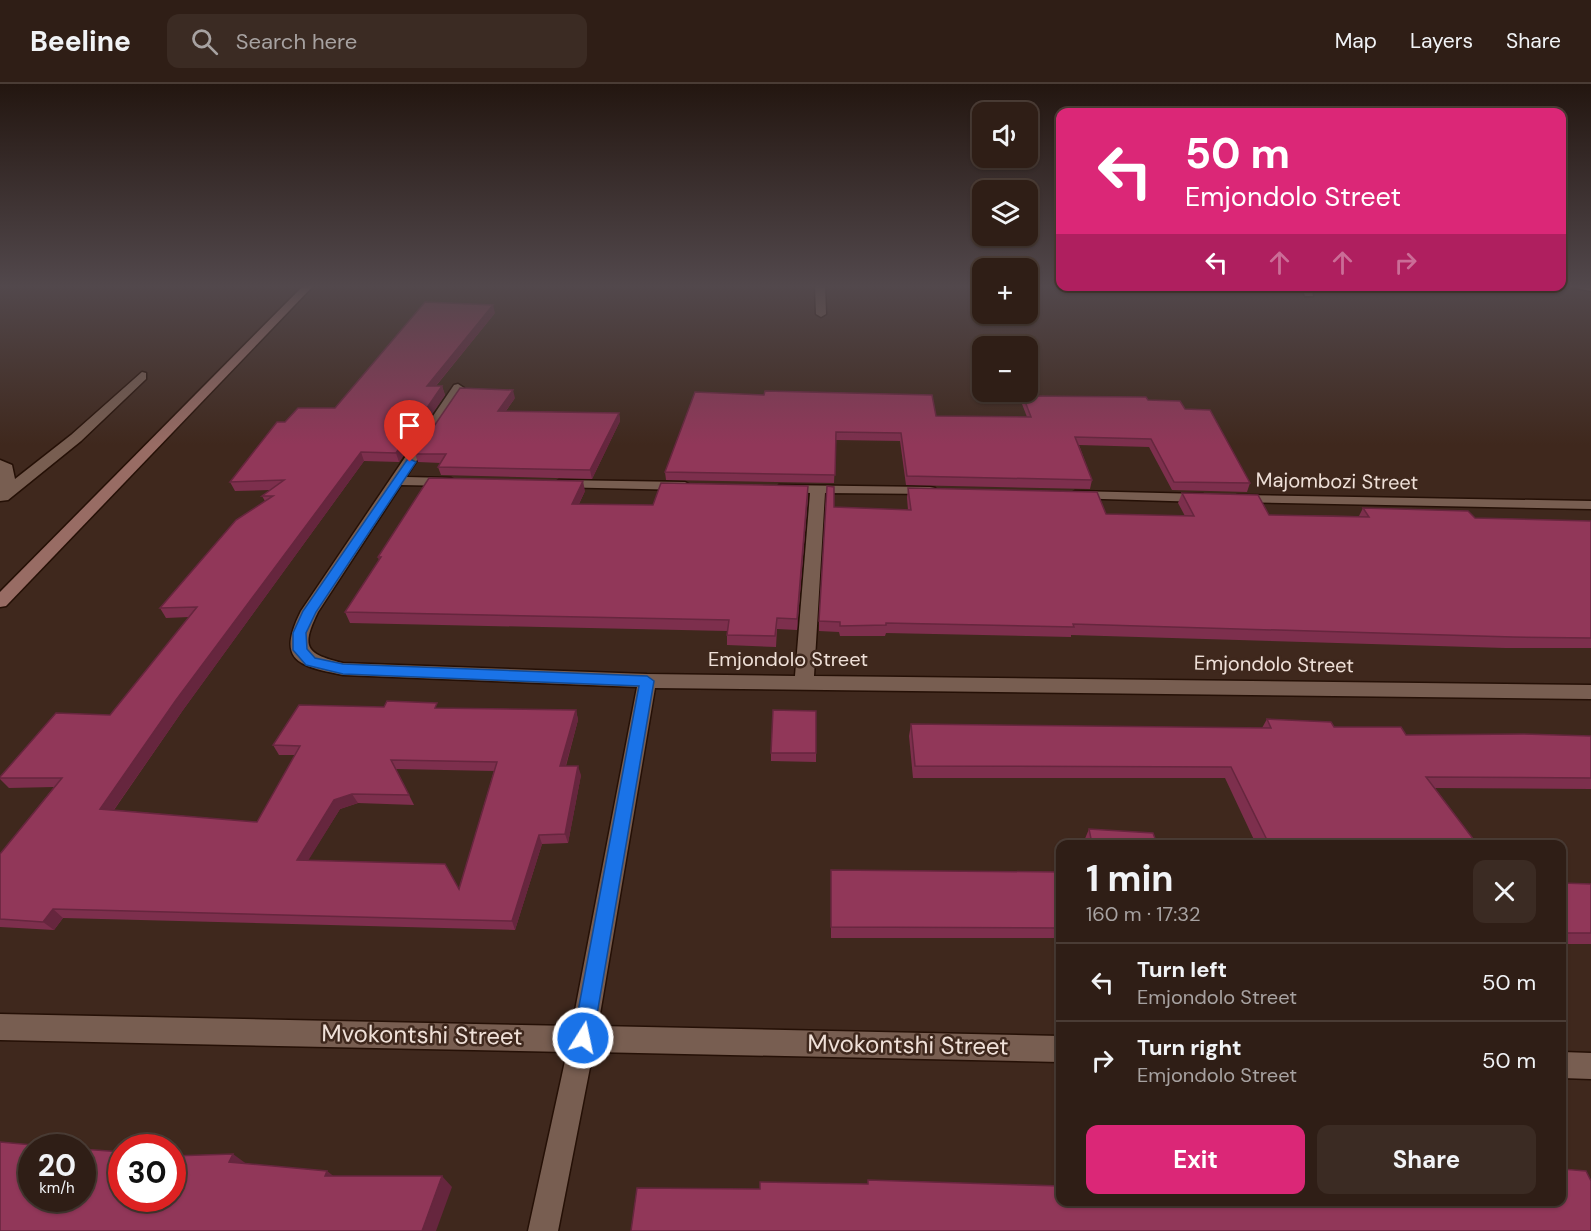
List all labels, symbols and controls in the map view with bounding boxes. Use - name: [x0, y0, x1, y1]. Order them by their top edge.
- search box: [167, 14, 587, 68]
- text: Beeline: [30, 23, 131, 60]
- icon: search: [188, 25, 221, 58]
- text: Search here: [236, 27, 357, 56]
- text: Map: [1335, 27, 1377, 55]
- text: Layers: [1410, 27, 1473, 55]
- text: Share: [1506, 27, 1561, 55]
- map controls: [972, 102, 1038, 402]
- button: sound: [972, 102, 1038, 168]
- text: 50 m: [1185, 126, 1290, 181]
- icon: left: [1086, 132, 1164, 210]
- text: Emjondolo Street: [1185, 179, 1401, 214]
- button: layers: [972, 180, 1038, 246]
- icon: left: [1200, 246, 1233, 279]
- icon: ahead: [1263, 246, 1296, 279]
- icon: ahead: [1326, 246, 1359, 279]
- icon: right: [1389, 246, 1422, 279]
- button: +: [972, 258, 1038, 324]
- button: −: [972, 336, 1038, 402]
- pin: [384, 400, 435, 462]
- icon: arrive: [393, 409, 426, 442]
- street label: Majombozi Street: [1255, 467, 1419, 495]
- street label: Emjondolo Street: [708, 646, 868, 672]
- street label: Emjondolo Street: [1194, 650, 1354, 678]
- text: 1 min: [1086, 855, 1174, 902]
- button: close: [1473, 860, 1536, 923]
- text: 160 m · 17:32: [1086, 901, 1201, 927]
- text: Turn left: [1137, 955, 1227, 984]
- icon: left: [1086, 966, 1119, 999]
- text: 50 m: [1482, 968, 1536, 997]
- text: Emjondolo Street: [1137, 984, 1297, 1010]
- position arrow: [551, 1006, 615, 1070]
- street label: Mvokontshi Street: [321, 1017, 523, 1052]
- street label: Mvokontshi Street: [807, 1027, 1009, 1062]
- text: Turn right: [1137, 1033, 1242, 1062]
- icon: right: [1086, 1044, 1119, 1077]
- text: 50 m: [1482, 1046, 1536, 1075]
- text: Emjondolo Street: [1137, 1062, 1297, 1088]
- button: Exit: [1086, 1125, 1305, 1194]
- button: Share: [1317, 1125, 1536, 1194]
- speed limit sign: 30: [108, 1134, 186, 1212]
- text: 20: [38, 1146, 76, 1185]
- text: km/h: [39, 1178, 75, 1198]

